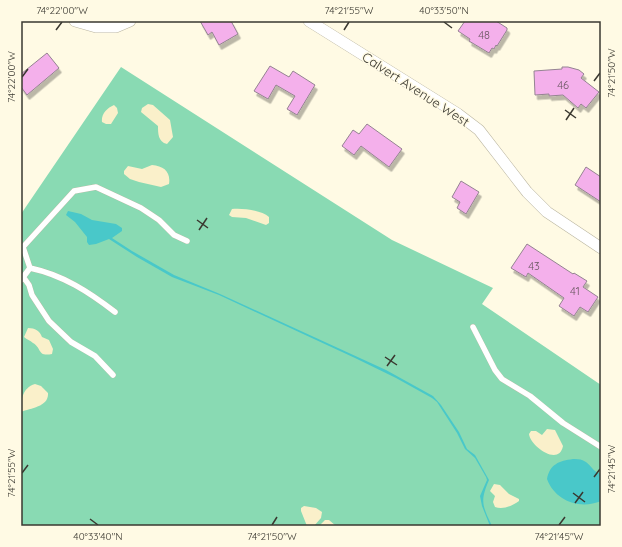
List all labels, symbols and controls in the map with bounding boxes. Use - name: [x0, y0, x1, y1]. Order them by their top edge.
- text: 74°22'00"W: [36, 4, 88, 17]
- text: 74°21'55"W: [325, 4, 374, 17]
- text: 40°33'50"N: [419, 4, 469, 17]
- house number: 48: [478, 28, 490, 42]
- street label: Calvert Avenue West: [359, 48, 473, 130]
- text: 74°21'50"W: [605, 48, 618, 98]
- text: 74°22'00"W: [5, 51, 18, 103]
- house number: 46: [557, 78, 569, 92]
- house number: 43: [528, 259, 540, 273]
- house number: 41: [570, 284, 580, 298]
- text: 74°21'45"W: [605, 444, 618, 493]
- text: 74°21'55"W: [5, 448, 18, 497]
- text: 40°33'40"N: [73, 530, 123, 543]
- text: 74°21'50"W: [247, 530, 297, 543]
- text: 74°21'45"W: [535, 530, 584, 543]

